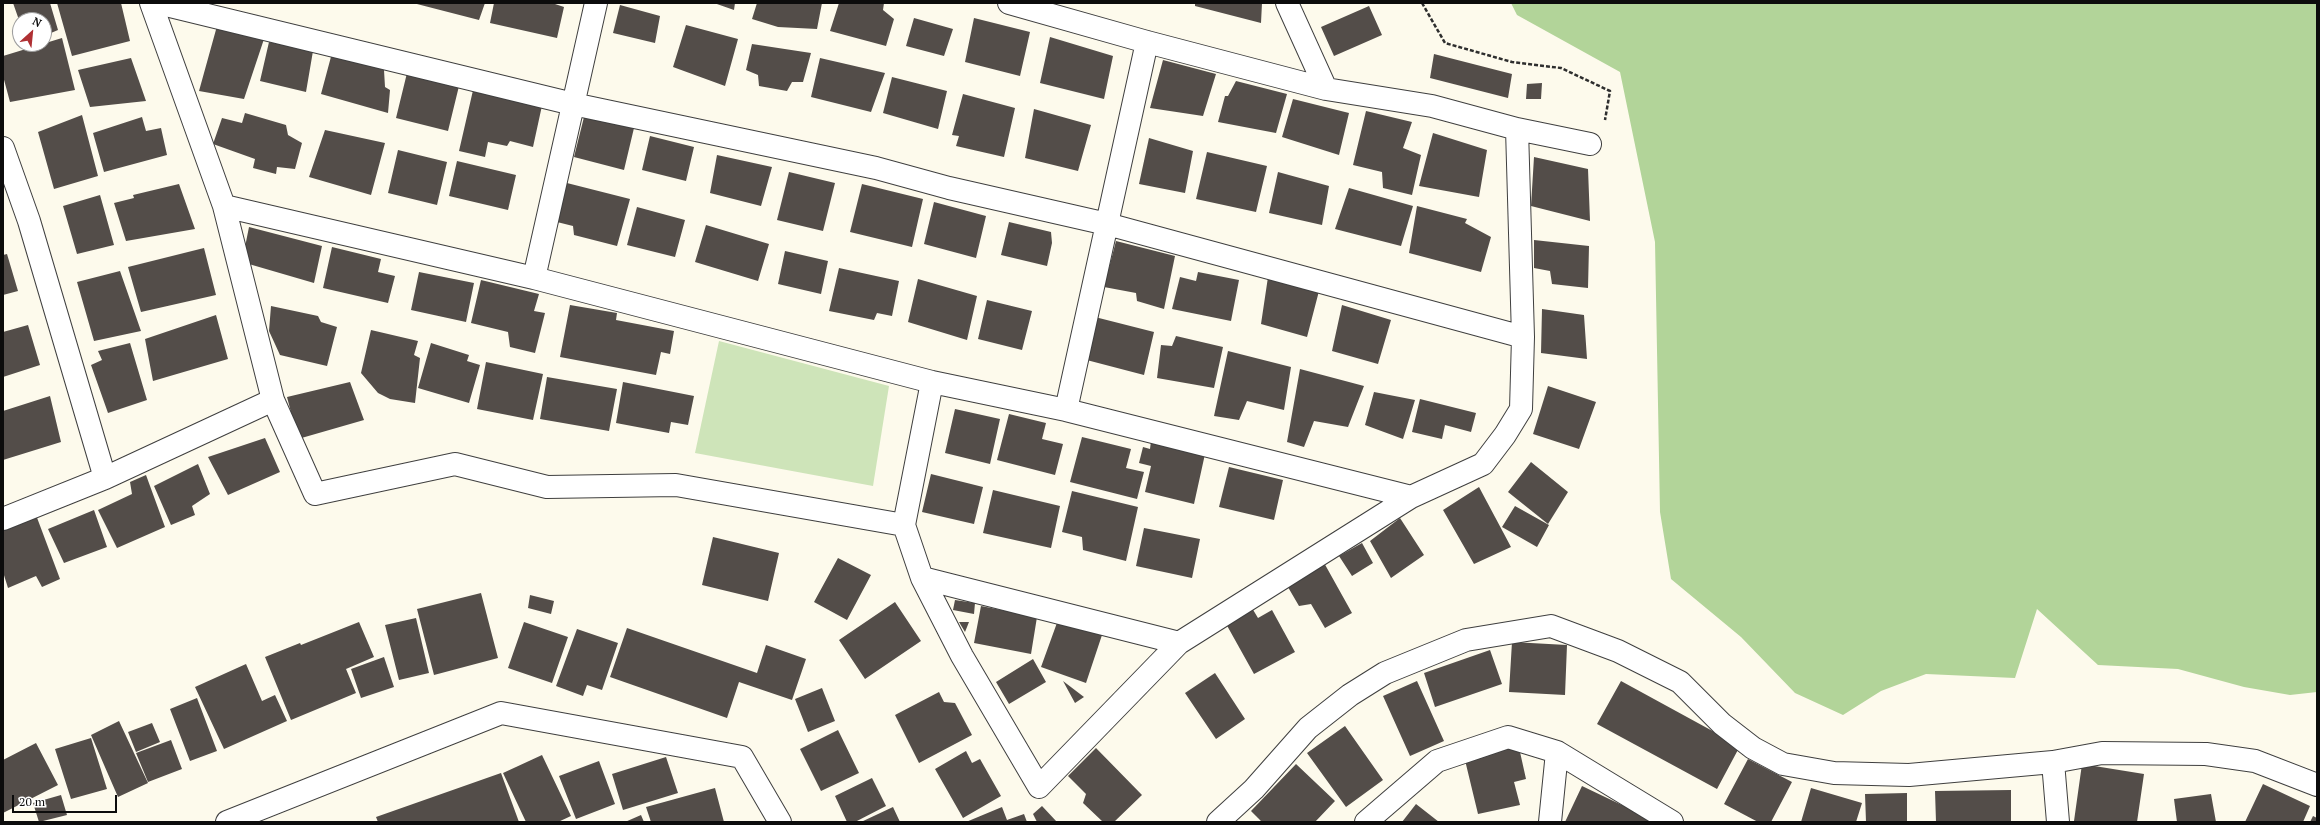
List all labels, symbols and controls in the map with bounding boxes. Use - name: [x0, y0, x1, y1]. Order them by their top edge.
- north arrow: [12, 12, 52, 52]
- text: N: [30, 14, 44, 30]
- scale bar: [14, 787, 119, 813]
- text: 20 m: [19, 794, 45, 809]

